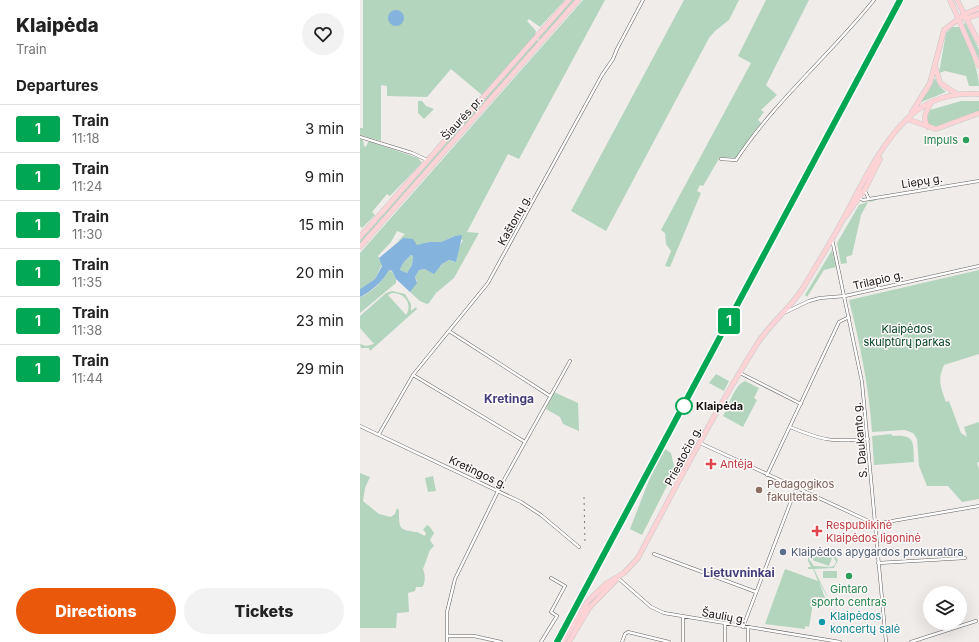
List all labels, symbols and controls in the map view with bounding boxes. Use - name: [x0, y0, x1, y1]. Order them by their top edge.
- button: heart: [302, 13, 344, 55]
- text: Klaipėda: [16, 14, 99, 37]
- text: Train: [16, 41, 47, 57]
- text: Departures: [16, 76, 98, 95]
- street label: Šiaurės pr.: [438, 93, 486, 143]
- text: Train: [72, 111, 109, 130]
- text: 3 min: [305, 119, 344, 138]
- text: 1: [35, 120, 41, 137]
- text: 11:18: [72, 130, 100, 146]
- place label: Impuls: [924, 133, 958, 147]
- marker: Impuls: [961, 135, 971, 145]
- text: Train: [72, 159, 109, 178]
- text: 9 min: [305, 167, 344, 186]
- text: 1: [35, 168, 41, 185]
- street label: Liepų g.: [900, 171, 944, 191]
- text: 11:24: [72, 178, 102, 194]
- street label: Kaštonų g.: [494, 192, 534, 248]
- text: Train: [72, 207, 109, 226]
- text: 15 min: [299, 215, 344, 234]
- text: 1: [35, 216, 41, 233]
- text: 11:30: [72, 226, 103, 242]
- text: Train: [72, 255, 109, 274]
- text: 20 min: [296, 263, 344, 282]
- text: 1: [35, 264, 41, 281]
- street label: Trilapio g.: [851, 267, 905, 293]
- text: 11:35: [72, 274, 102, 290]
- text: Train: [72, 303, 109, 322]
- line badge: 1: [716, 308, 742, 334]
- text: 23 min: [296, 311, 344, 330]
- text: 1: [35, 312, 41, 329]
- text: 1: [726, 312, 732, 329]
- text: 11:38: [72, 322, 102, 338]
- park label: Klaipėdos skulptūrų parkas: [864, 322, 951, 349]
- text: Train: [72, 351, 109, 370]
- text: 29 min: [296, 359, 344, 378]
- text: 1: [35, 360, 41, 377]
- text: 11:44: [72, 370, 103, 386]
- district label: Kretinga: [484, 391, 534, 406]
- marker: Klaipėda: [675, 397, 693, 415]
- place label: Klaipėda: [696, 399, 743, 413]
- street label: S. Daukanto g.: [850, 402, 870, 478]
- street label: Priestočio g.: [662, 424, 704, 488]
- street label: Kretingos g.: [447, 452, 509, 492]
- place label: Antėja: [720, 457, 753, 471]
- marker: Antėja: [705, 458, 717, 470]
- place label: Pedagogikos fakultetas: [767, 477, 834, 504]
- marker: Pedagogikos fakultetas: [754, 485, 764, 495]
- place label: Respublikinė Klaipėdos ligoninė: [826, 518, 921, 545]
- marker: Respublikinė Klaipėdos ligoninė: [811, 525, 823, 537]
- place label: Klaipėdos apygardos prokuratūra: [791, 545, 964, 559]
- marker: Klaipėdos apygardos prokuratūra: [778, 547, 788, 557]
- district label: Lietuvninkai: [703, 565, 775, 580]
- marker: Gintaro sporto centras: [844, 571, 854, 581]
- place label: Gintaro sporto centras: [811, 582, 887, 609]
- map controls: [923, 586, 967, 630]
- button: layers: [923, 586, 967, 630]
- button: Directions: [16, 588, 176, 634]
- button: Tickets: [184, 588, 344, 634]
- street label: Šaulių g.: [701, 605, 747, 627]
- place label: Klaipėdos koncertų salė: [830, 609, 900, 636]
- marker: Klaipėdos koncertų salė: [817, 617, 827, 627]

